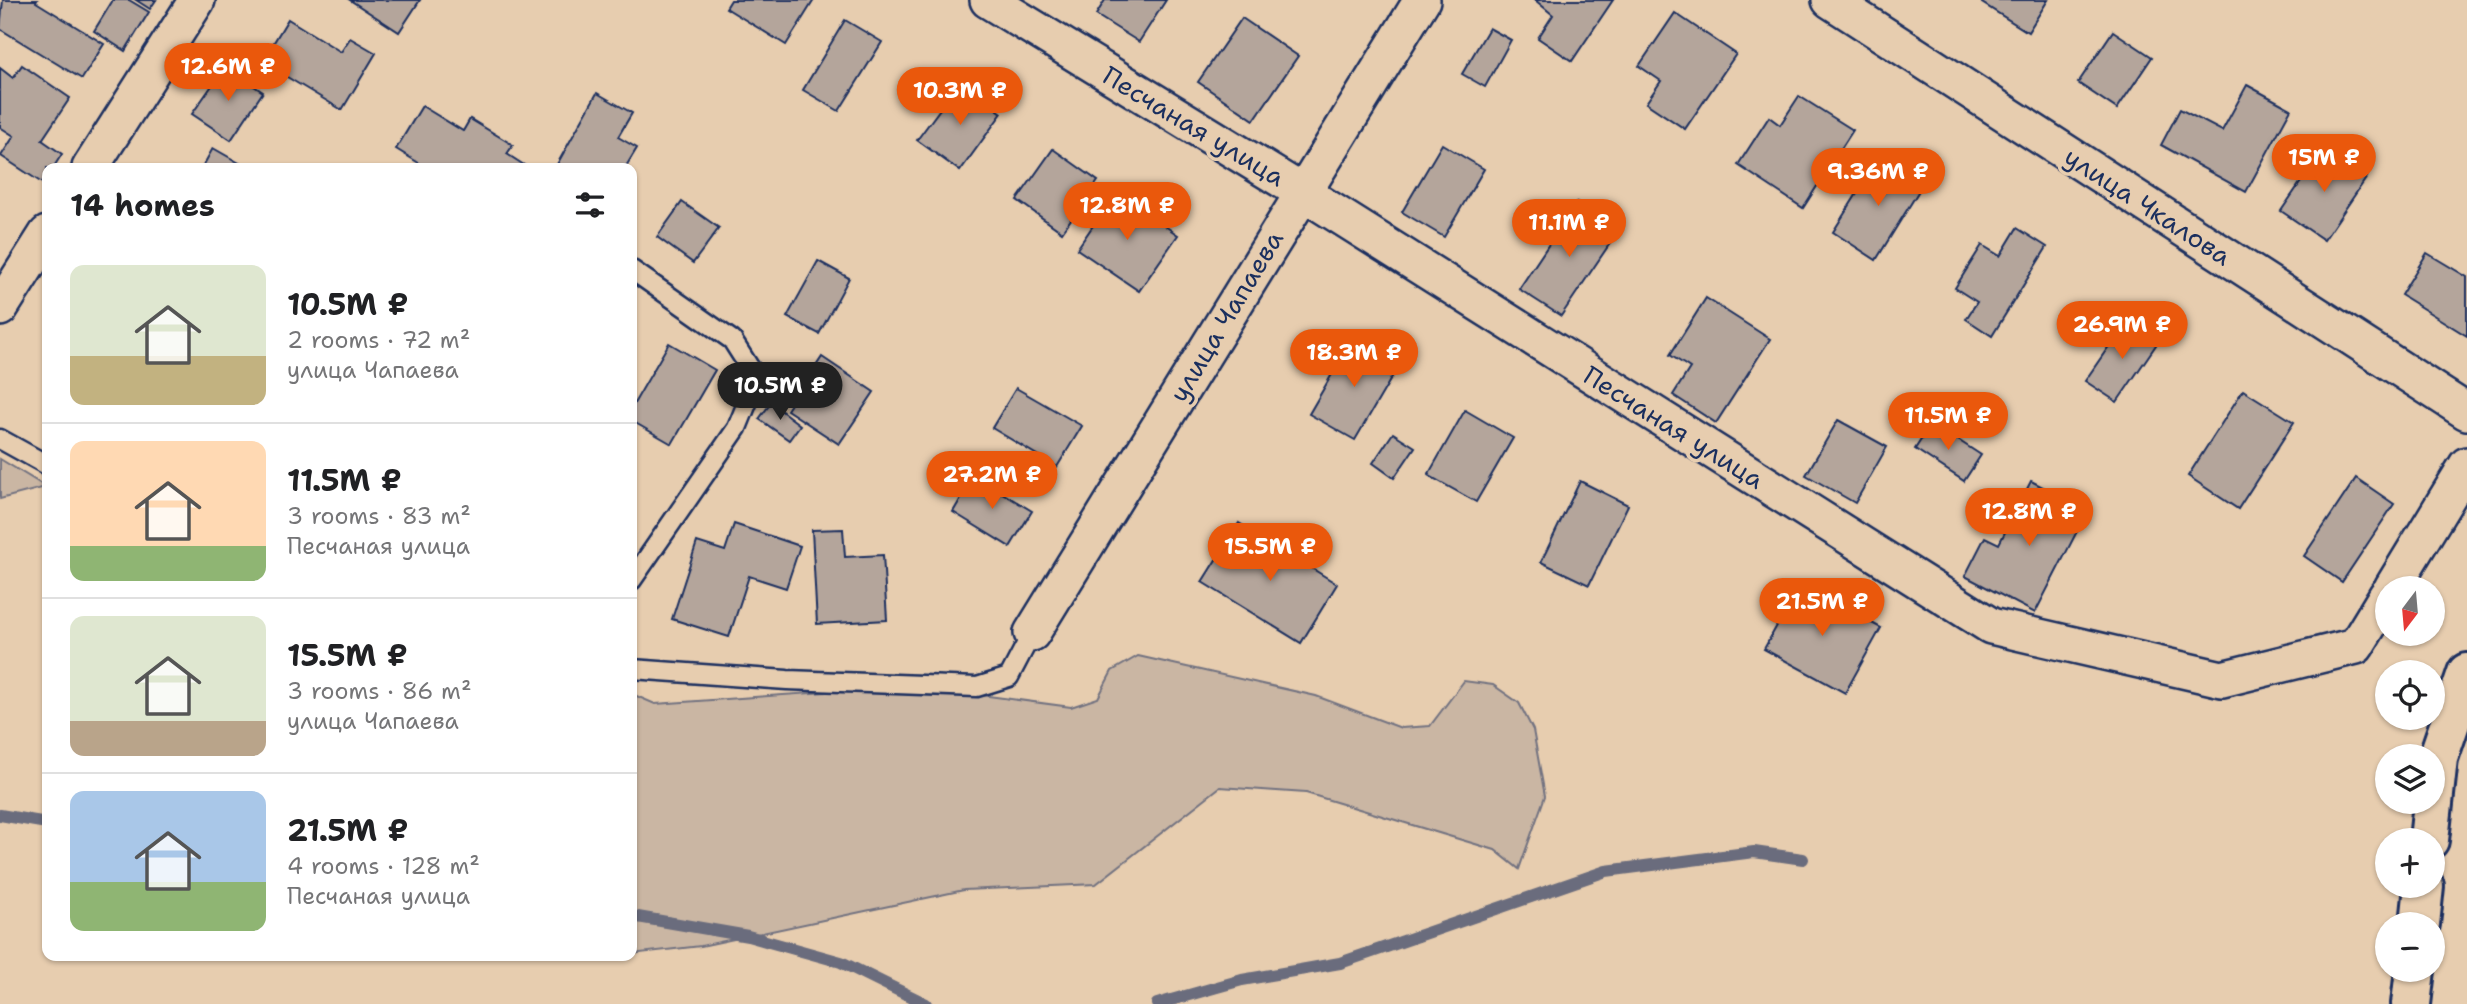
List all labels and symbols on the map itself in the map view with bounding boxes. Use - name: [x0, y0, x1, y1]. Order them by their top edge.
- pin: 12.6M ₽: [163, 43, 293, 103]
- street label: Песчаная улица: [1096, 58, 1292, 194]
- pin: 10.3M ₽: [895, 68, 1025, 127]
- pin: 15M ₽: [2275, 134, 2373, 194]
- street label: улица Чкалова: [2058, 139, 2238, 273]
- pin: 9.36M ₽: [1813, 148, 1943, 208]
- pin: 12.8M ₽: [1062, 182, 1192, 242]
- pin: 11.1M ₽: [1504, 200, 1634, 259]
- street label: улица Чапаева: [1161, 224, 1291, 408]
- pin: 26.9M ₽: [2057, 302, 2187, 361]
- pin: 18.3M ₽: [1289, 330, 1419, 389]
- street label: Песчаная улица: [1577, 357, 1771, 497]
- pin: 10.5M ₽: [715, 362, 845, 422]
- pin: 11.5M ₽: [1883, 392, 2013, 452]
- pin: 27.2M ₽: [927, 452, 1057, 511]
- pin: 12.8M ₽: [1964, 489, 2094, 548]
- pin: 15.5M ₽: [1205, 524, 1335, 583]
- north arrow: [2375, 576, 2445, 646]
- pin: 21.5M ₽: [1757, 578, 1887, 638]

